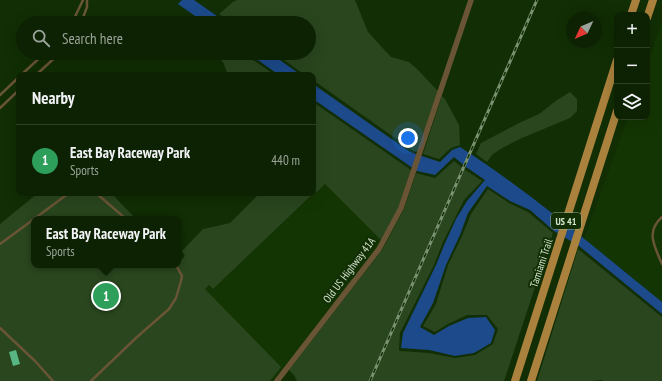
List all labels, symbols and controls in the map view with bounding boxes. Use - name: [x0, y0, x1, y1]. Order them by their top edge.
- north arrow: [566, 12, 602, 48]
- map controls: [614, 12, 650, 120]
- button: +: [614, 12, 650, 48]
- search box: [16, 16, 316, 60]
- icon: search: [30, 27, 52, 49]
- text: Search here: [62, 29, 123, 48]
- button: −: [614, 48, 650, 84]
- button: layers: [614, 84, 650, 120]
- text: Nearby: [32, 87, 75, 109]
- your location: [398, 128, 418, 148]
- text: East Bay Raceway Park: [70, 143, 190, 162]
- text: 1: [42, 152, 48, 169]
- text: 440 m: [271, 152, 300, 169]
- text: Sports: [70, 162, 99, 179]
- road number: US 41: [551, 213, 581, 229]
- popup: [31, 216, 181, 268]
- text: East Bay Raceway Park: [46, 224, 166, 243]
- street label: Old US Highway 41A: [320, 234, 379, 306]
- street label: Tamiami Trail: [527, 237, 556, 289]
- text: Sports: [46, 243, 75, 260]
- pin: 1: [93, 281, 119, 311]

